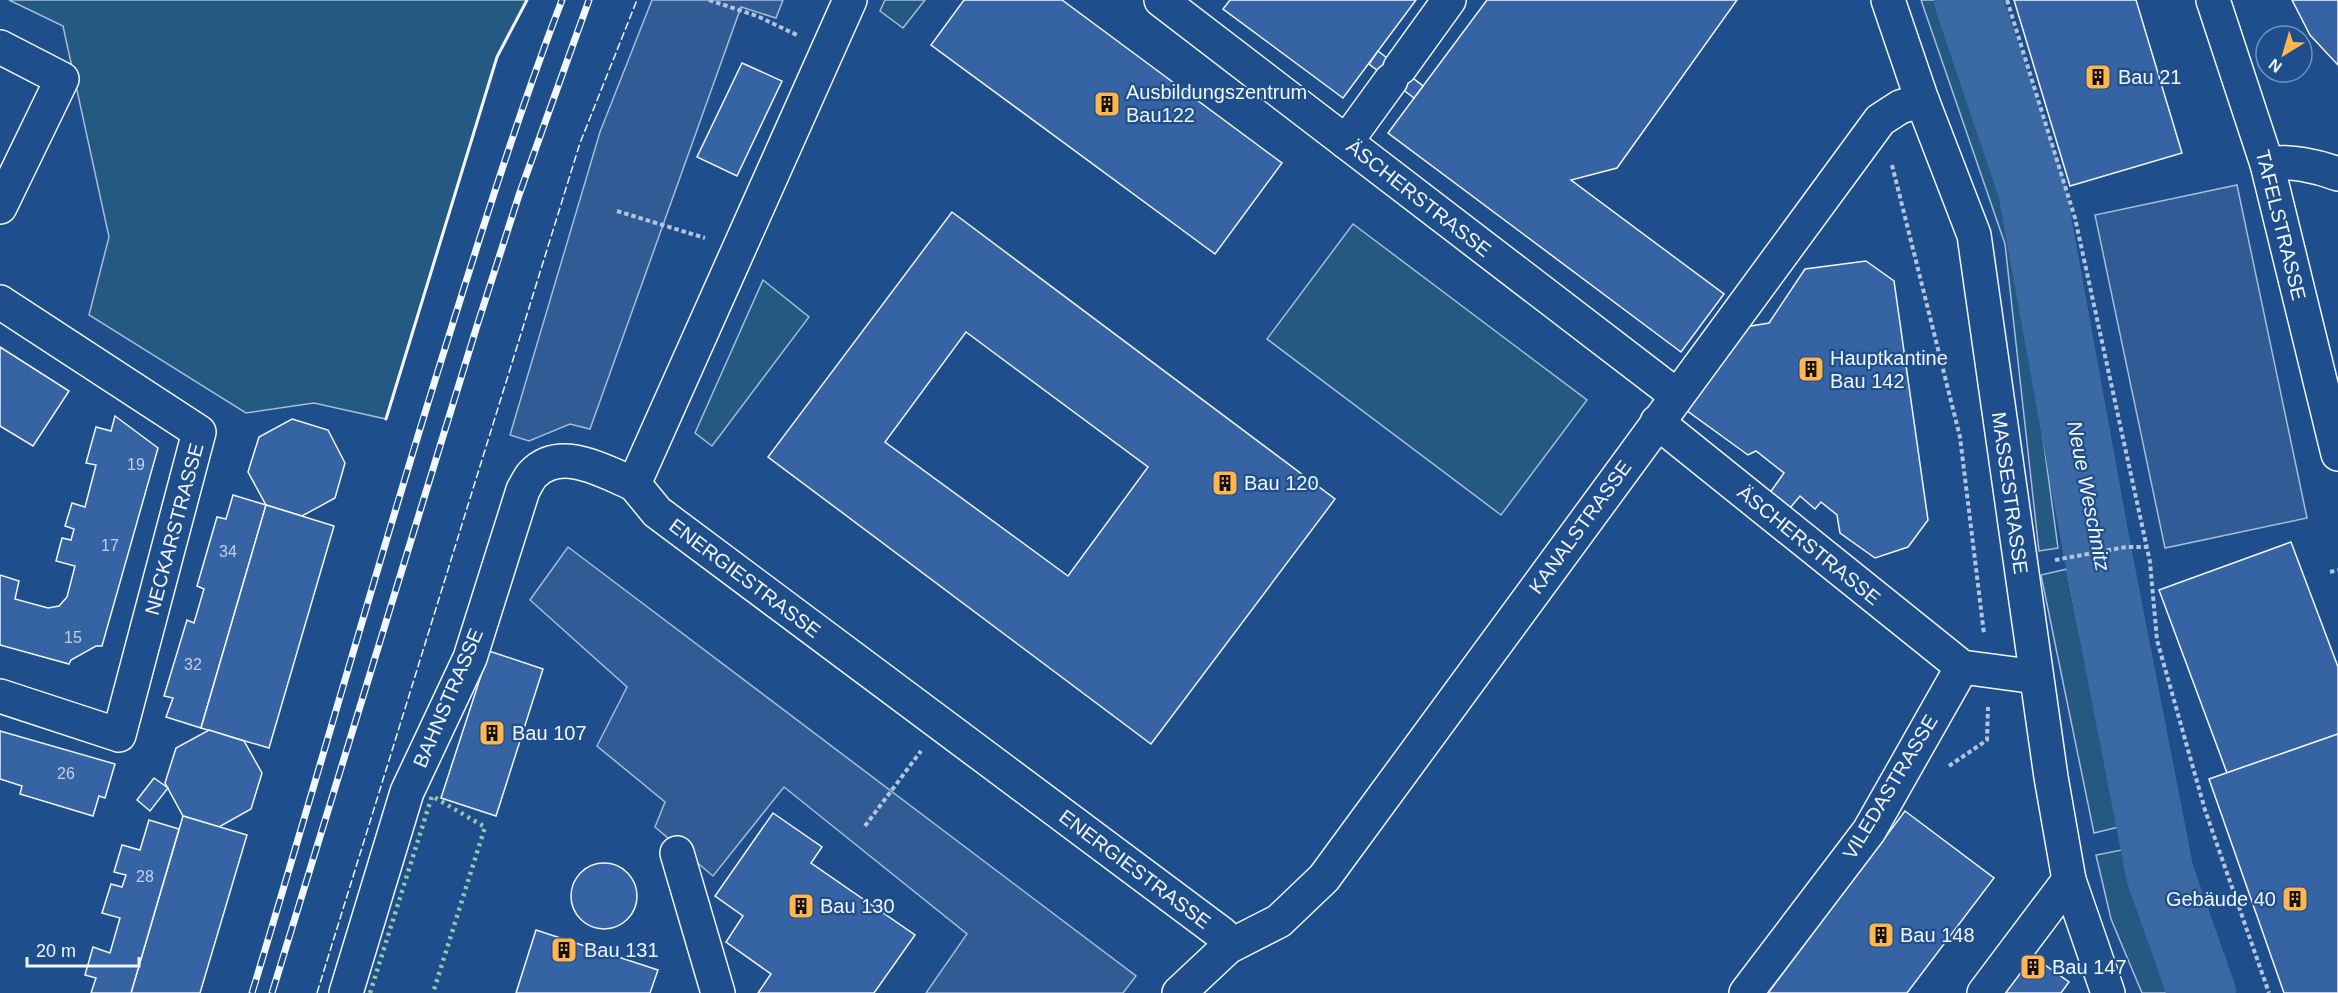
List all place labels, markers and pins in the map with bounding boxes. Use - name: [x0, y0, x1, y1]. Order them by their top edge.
- building icon: Bau 21: [2083, 62, 2113, 92]
- place label: Bau 21: [2118, 66, 2181, 88]
- place label: Ausbildungszentrum Bau122: [1126, 81, 1307, 126]
- building icon: Ausbildungszentrum Bau122: [1092, 89, 1122, 119]
- place label: Hauptkantine Bau 142: [1830, 347, 1948, 392]
- building icon: Hauptkantine Bau 142: [1796, 354, 1826, 384]
- building icon: Bau 120: [1210, 468, 1240, 498]
- place label: Bau 120: [1244, 472, 1319, 494]
- building icon: Bau 107: [477, 718, 507, 748]
- place label: Bau 107: [512, 722, 587, 744]
- building icon: Gebäude 40: [2280, 884, 2310, 914]
- place label: Gebäude 40: [2166, 888, 2276, 910]
- building icon: Bau 130: [786, 891, 816, 921]
- place label: Bau 130: [820, 895, 895, 917]
- building icon: Bau 148: [1866, 920, 1896, 950]
- place label: Bau 148: [1900, 924, 1975, 946]
- building icon: Bau 131: [549, 935, 579, 965]
- place label: Bau 131: [584, 939, 659, 961]
- building icon: Bau 147: [2018, 952, 2048, 982]
- place label: Bau 147: [2052, 956, 2127, 978]

